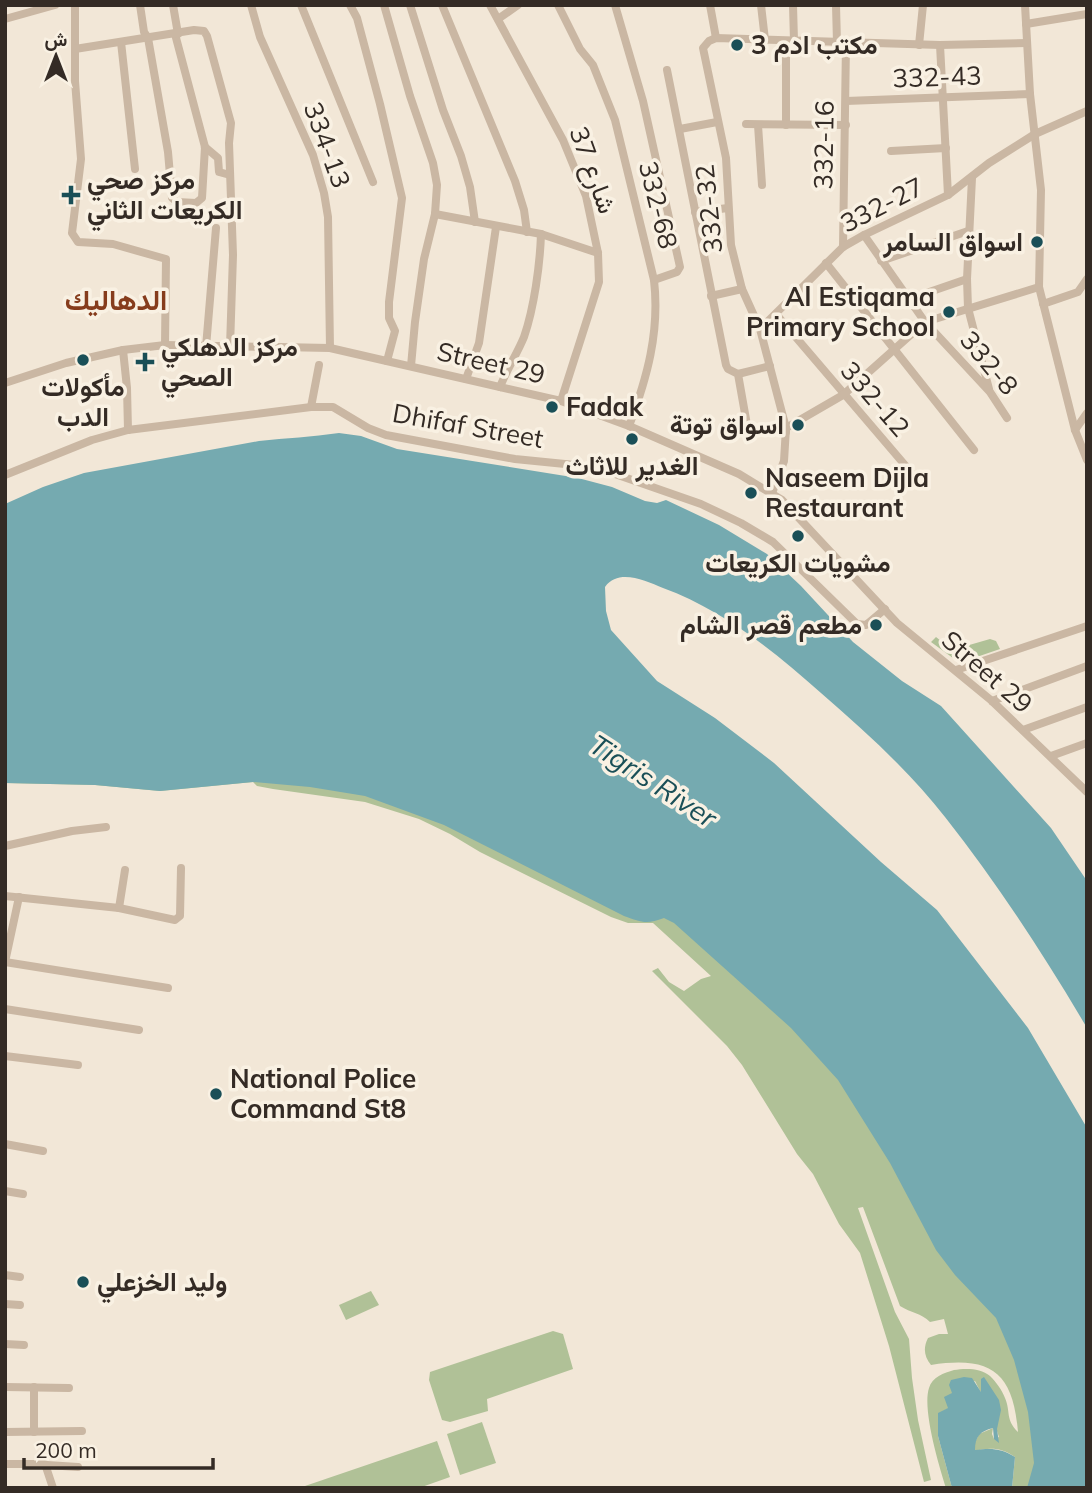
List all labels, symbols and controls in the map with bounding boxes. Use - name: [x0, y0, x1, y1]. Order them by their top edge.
- north arrow: [21, 21, 91, 91]
- text: ش: [45, 27, 68, 51]
- place label: مكتب ادم 3: [751, 28, 878, 62]
- marker: مكتب ادم 3: [729, 37, 745, 53]
- street label: 332-43: [892, 58, 982, 95]
- street label: 334-13: [297, 97, 358, 192]
- street label: 332-16: [806, 100, 841, 190]
- street label: شارع 37: [561, 122, 624, 219]
- street label: 332-68: [632, 158, 685, 252]
- place label: مركز صحي الكريعات الثاني: [87, 163, 242, 232]
- street label: 332-32: [687, 163, 730, 255]
- street label: 332-27: [835, 170, 929, 239]
- marker: مركز صحي الكريعات الثاني: [61, 185, 81, 205]
- place label: اسواق السامر: [882, 225, 1023, 258]
- marker: اسواق السامر: [1029, 234, 1045, 250]
- place label: Al Estiqama Primary School: [746, 280, 935, 343]
- district label: الدهاليك: [65, 282, 167, 317]
- marker: Al Estiqama Primary School: [941, 304, 957, 320]
- street label: 332-8: [953, 324, 1026, 401]
- place label: مركز الدهلكي الصحي: [161, 330, 298, 399]
- street label: Street 29: [434, 334, 548, 391]
- marker: مأكولات الدب: [75, 352, 91, 368]
- marker: مركز الدهلكي الصحي: [135, 352, 155, 372]
- street label: 332-12: [834, 354, 917, 443]
- place label: مأكولات الدب: [41, 370, 125, 433]
- place label: Fadak: [566, 390, 644, 423]
- street label: Dhifaf Street: [390, 396, 546, 455]
- marker: Fadak: [544, 399, 560, 415]
- place label: اسواق توتة: [670, 408, 784, 441]
- marker: اسواق توتة: [790, 417, 806, 433]
- marker: الغدير للاثاث: [624, 431, 640, 447]
- place label: الغدير للاثاث: [565, 449, 699, 482]
- place label: Naseem Dijla Restaurant: [765, 461, 929, 524]
- marker: Naseem Dijla Restaurant: [743, 485, 759, 501]
- marker: مشويات الكريعات: [790, 528, 806, 544]
- place label: مشويات الكريعات: [705, 546, 891, 579]
- place label: مطعم قصر الشام: [680, 608, 862, 642]
- marker: مطعم قصر الشام: [868, 617, 884, 633]
- street label: Street 29: [935, 623, 1040, 720]
- water label: Tigris River: [583, 727, 725, 836]
- place label: National Police Command St8: [230, 1062, 416, 1125]
- marker: National Police Command St8: [208, 1086, 224, 1102]
- place label: وليد الخزعلي: [97, 1265, 227, 1304]
- marker: وليد الخزعلي: [75, 1274, 91, 1290]
- scale bar: [24, 1426, 214, 1470]
- text: 200 m: [35, 1437, 97, 1463]

